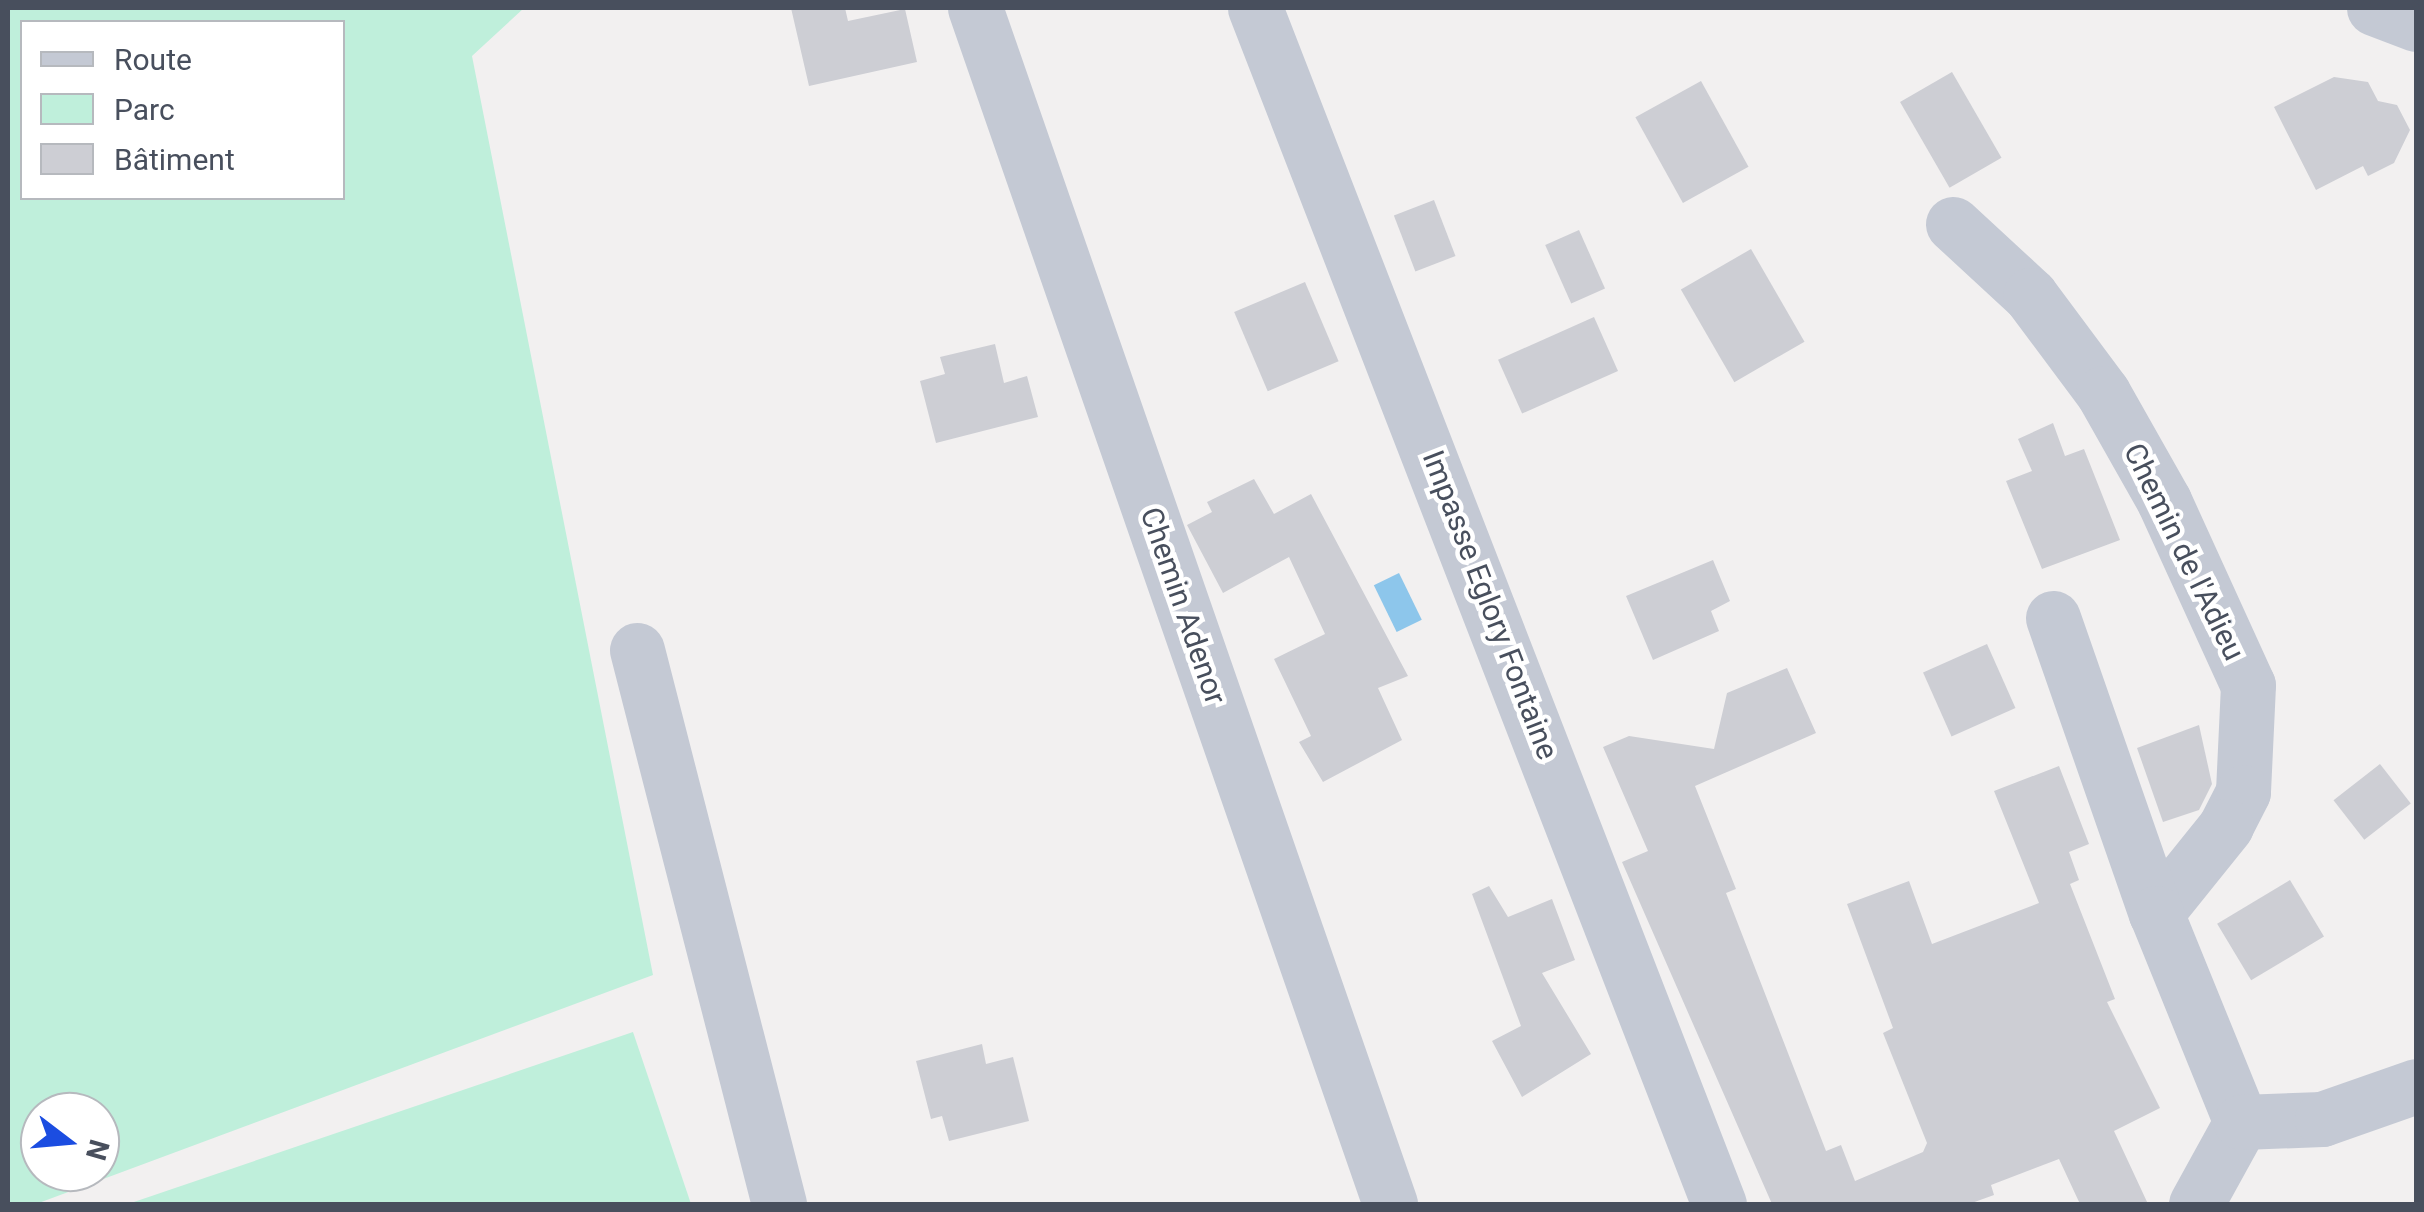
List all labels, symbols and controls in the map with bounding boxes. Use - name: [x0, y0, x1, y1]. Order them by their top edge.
- legend: [20, 20, 345, 200]
- text: Route: [114, 42, 192, 77]
- text: Parc: [114, 92, 175, 127]
- text: Bâtiment: [114, 142, 235, 177]
- street label: Chemin de l'Adieu: [2116, 438, 2252, 666]
- street label: Impasse Eglory Fontaine: [1414, 445, 1566, 765]
- street label: Chemin Adenor: [1132, 503, 1234, 709]
- north arrow: [20, 1092, 120, 1192]
- text: N: [79, 1136, 116, 1164]

